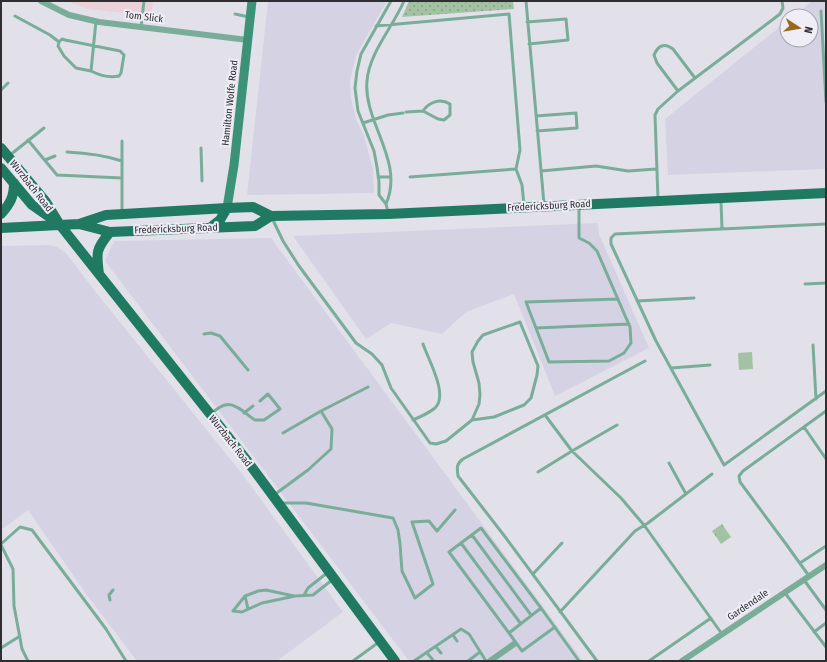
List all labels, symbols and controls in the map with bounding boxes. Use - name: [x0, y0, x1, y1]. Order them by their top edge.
- north arrow: [779, 8, 819, 48]
- street label: Tom Slick: [124, 9, 164, 25]
- text: N: [801, 25, 815, 35]
- street label: Hamilton Wolfe Road: [220, 60, 240, 146]
- street label: Wurzbach Road: [7, 158, 55, 214]
- street label: Fredericksburg Road: [507, 198, 591, 214]
- street label: Fredericksburg Road: [134, 222, 218, 236]
- street label: Wurzbach Road: [206, 413, 254, 469]
- street label: Gardendale: [725, 587, 771, 623]

